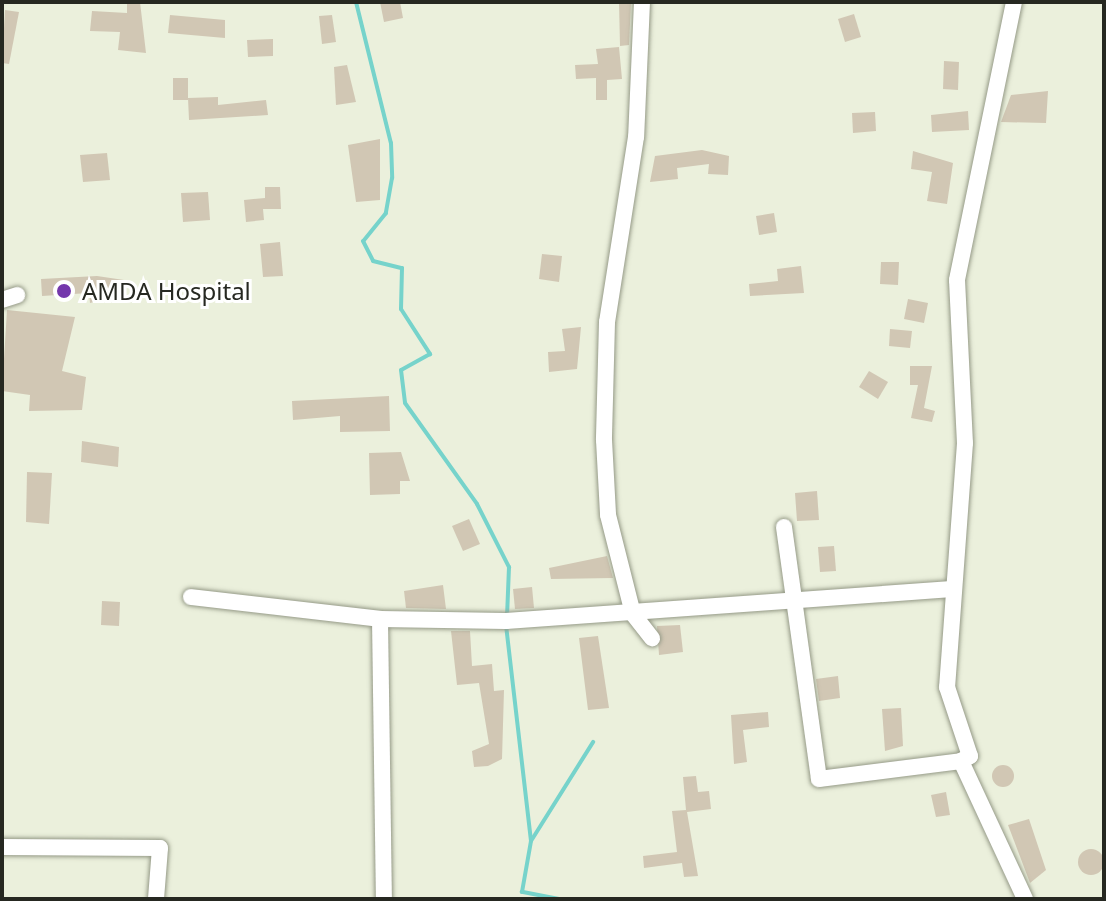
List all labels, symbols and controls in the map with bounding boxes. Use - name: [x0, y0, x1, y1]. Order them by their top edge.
- place label: AMDA Hospital: [82, 277, 251, 305]
- marker: AMDA Hospital: [53, 280, 75, 302]

